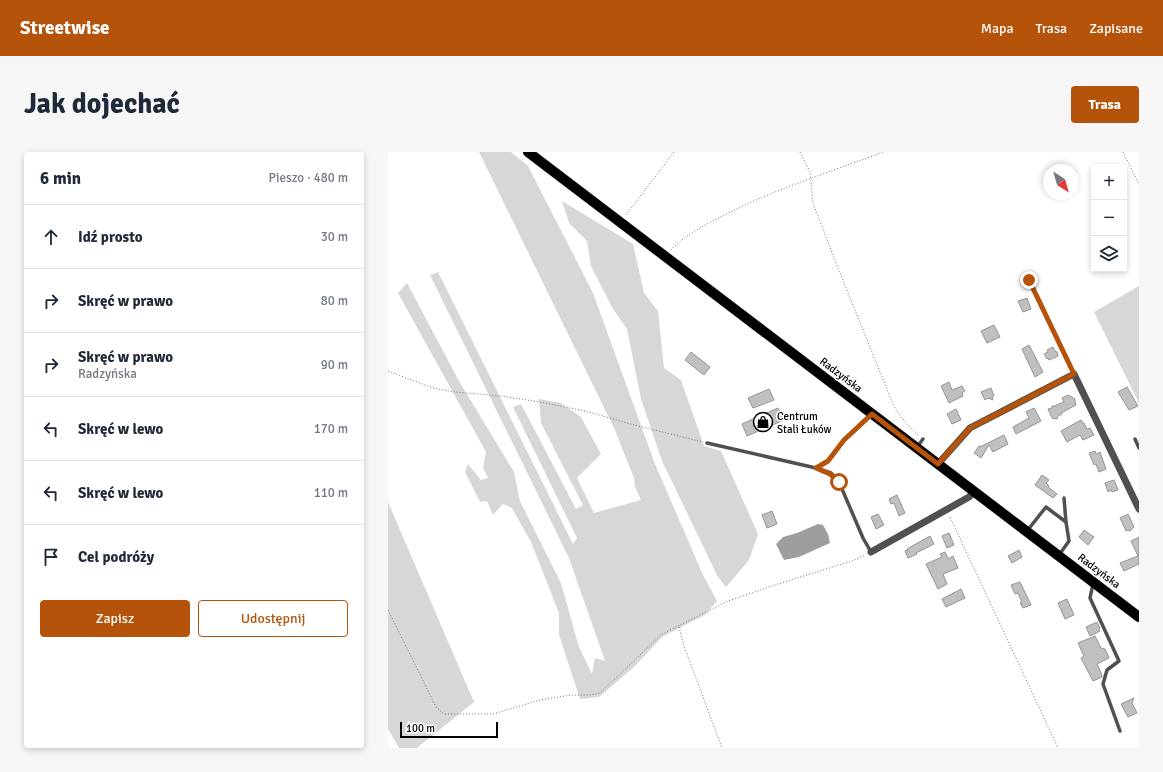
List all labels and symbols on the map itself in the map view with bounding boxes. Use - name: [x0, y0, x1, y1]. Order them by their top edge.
- north arrow: [1043, 164, 1079, 200]
- route end: [1020, 271, 1038, 289]
- street label: Radzyńska: [817, 355, 865, 395]
- place label: Centrum Stali Łuków: [777, 410, 832, 436]
- shop icon: Centrum Stali Łuków: [752, 411, 774, 433]
- route start: [830, 473, 848, 491]
- street label: Radzyńska: [1075, 551, 1123, 591]
- scale bar: [400, 720, 498, 739]

